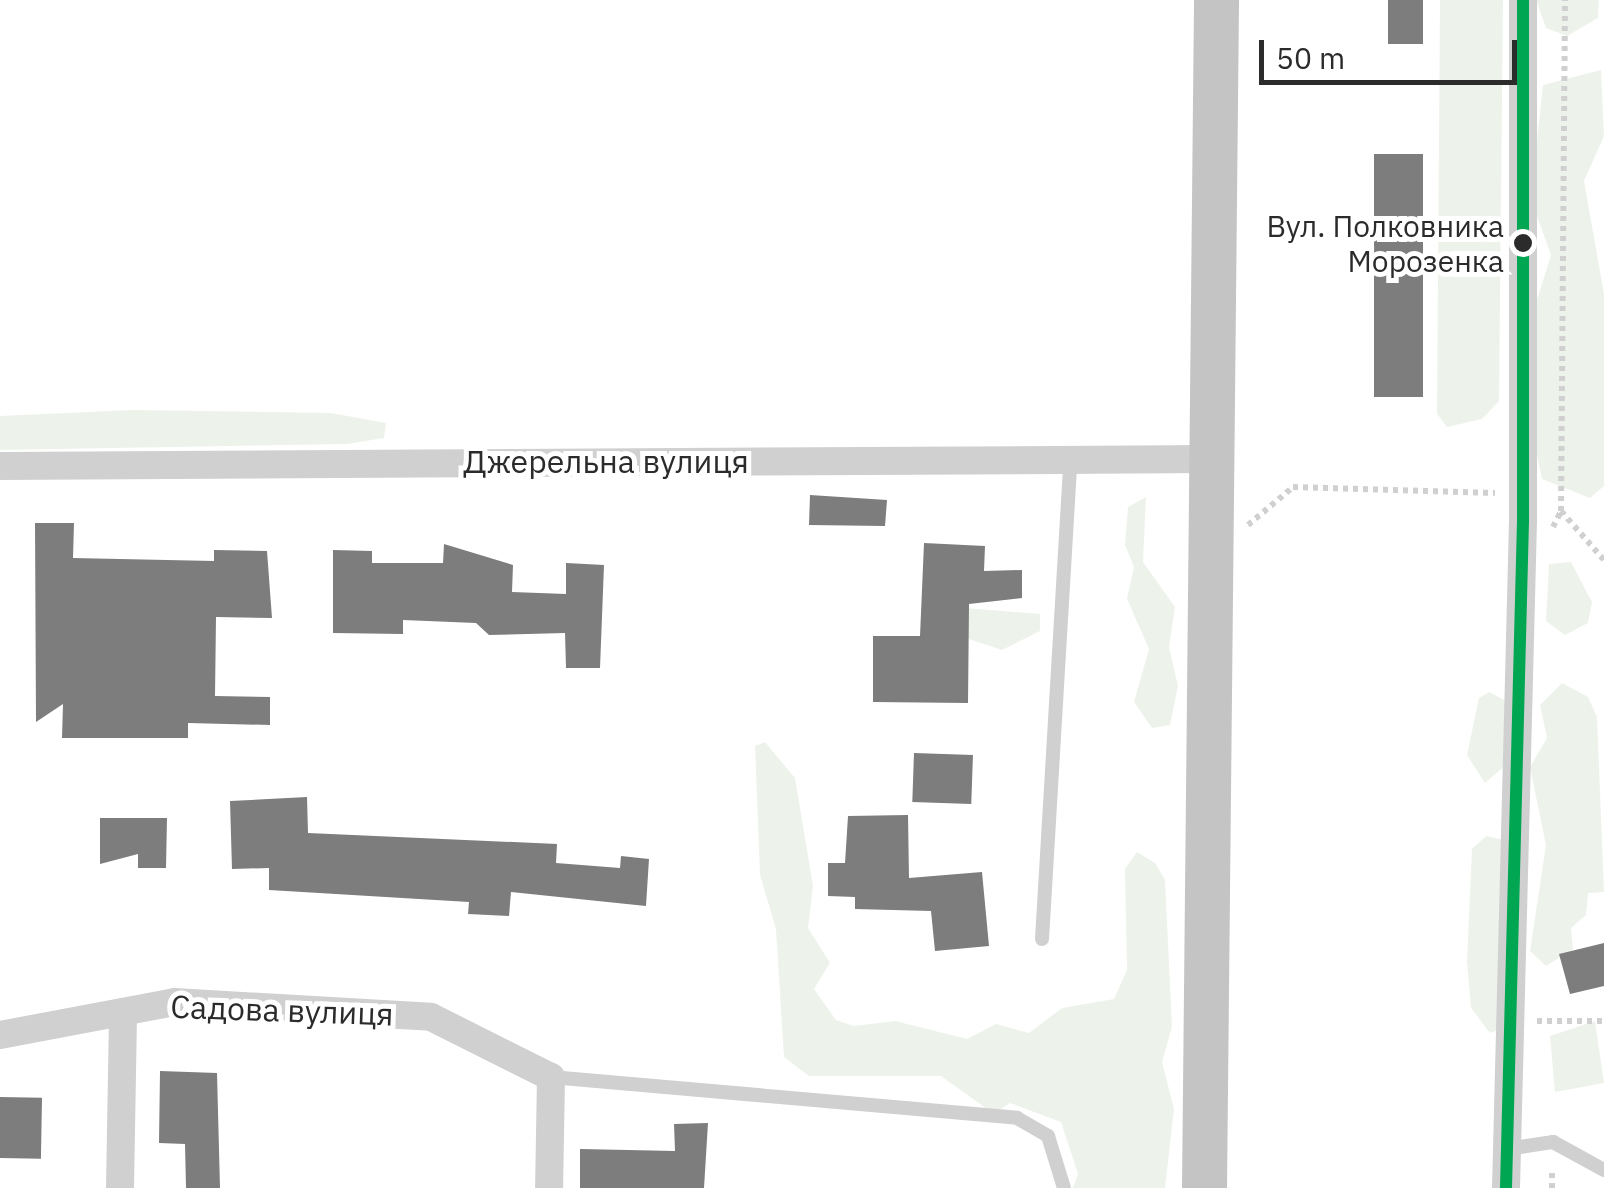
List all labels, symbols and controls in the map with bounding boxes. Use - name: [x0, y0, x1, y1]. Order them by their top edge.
- scale bar: [1264, 20, 1522, 82]
- text: 50 m: [1276, 38, 1345, 77]
- place label: Вул. Полковника Морозенка: [1267, 208, 1504, 278]
- marker: Вул. Полковника Морозенка: [1513, 233, 1533, 253]
- street label: Джерельна вулиця: [463, 442, 749, 480]
- street label: Садова вулиця: [170, 987, 394, 1033]

